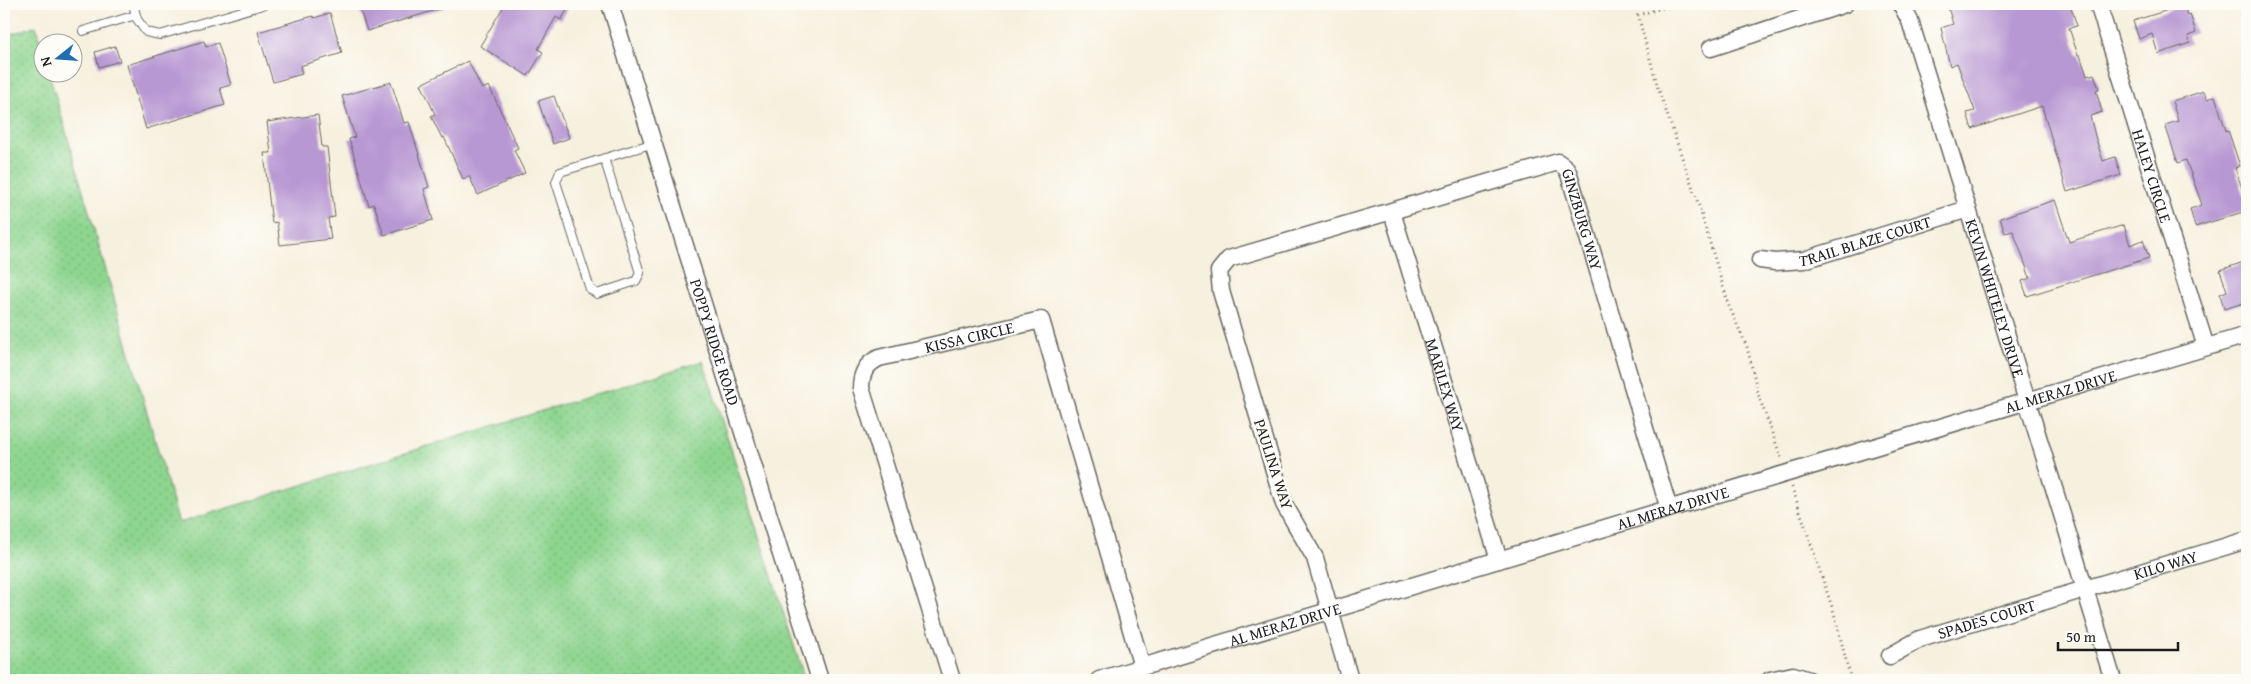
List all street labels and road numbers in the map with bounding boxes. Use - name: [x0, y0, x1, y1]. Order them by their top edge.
- street label: HALEY CIRCLE: [2126, 126, 2178, 225]
- street label: GINZBURG WAY: [1556, 164, 1609, 274]
- street label: TRAIL BLAZE COURT: [1798, 209, 1934, 272]
- street label: KEVIN WHITELEY DRIVE: [1960, 216, 2031, 380]
- street label: POPPY RIDGE ROAD: [684, 276, 746, 409]
- street label: KISSA CIRCLE: [922, 315, 1016, 359]
- street label: MARILEX WAY: [1420, 335, 1471, 435]
- street label: AL MERAZ DRIVE: [2002, 363, 2119, 419]
- street label: PAULINA WAY: [1248, 416, 1300, 513]
- street label: AL MERAZ DRIVE: [1614, 479, 1731, 536]
- street label: KILO WAY: [2131, 544, 2201, 586]
- street label: SPADES COURT: [1935, 593, 2038, 645]
- street label: AL MERAZ DRIVE: [1226, 596, 1344, 652]

